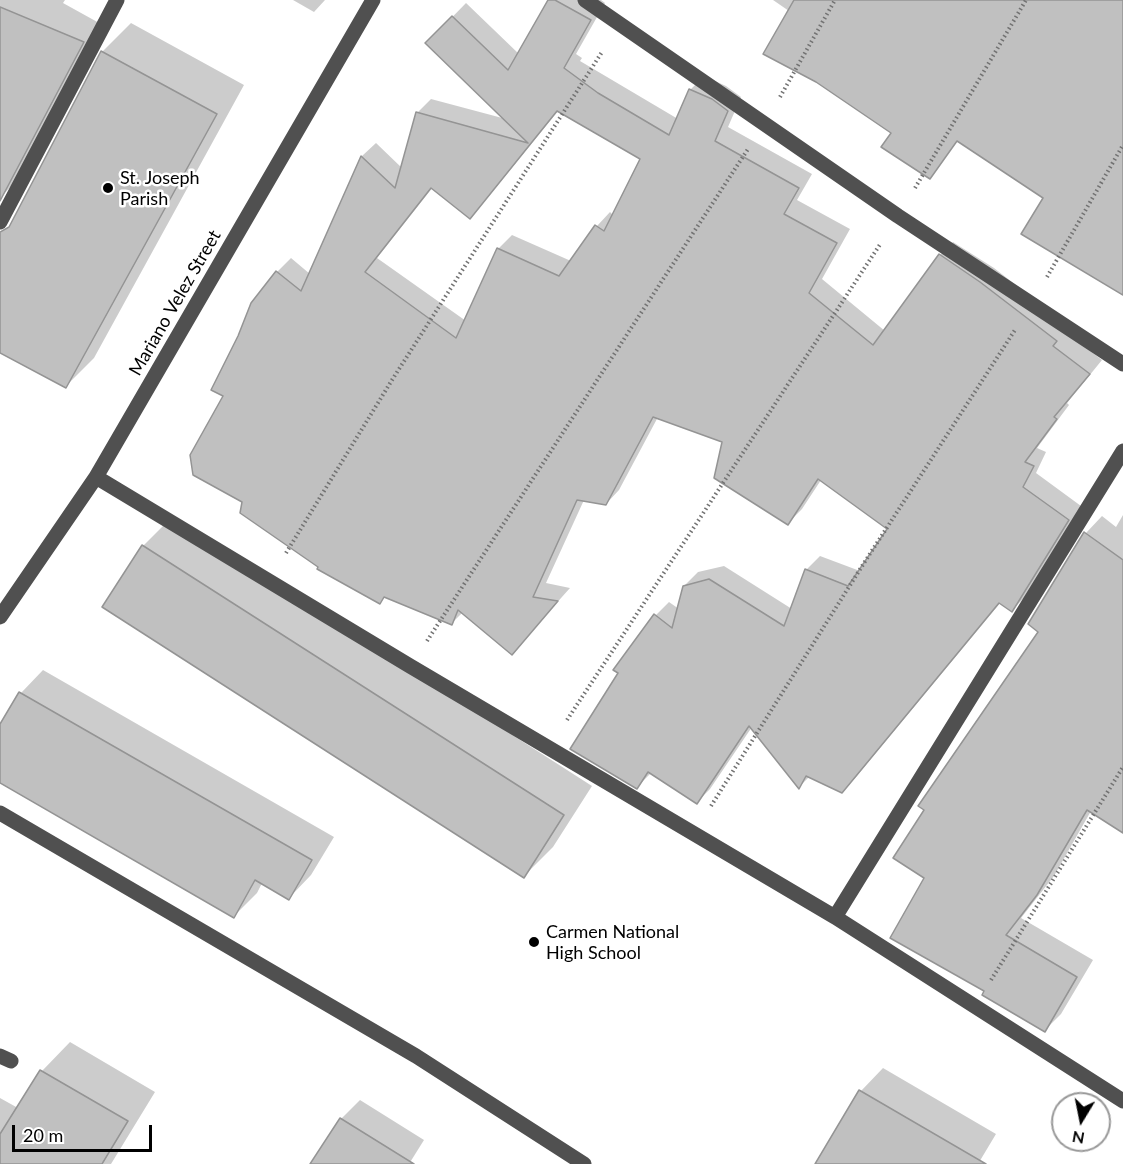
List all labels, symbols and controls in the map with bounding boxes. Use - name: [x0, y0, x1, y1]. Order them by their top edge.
- place label: St. Joseph Parish: [120, 167, 200, 210]
- marker: St. Joseph Parish: [101, 181, 115, 195]
- street label: Mariano Velez Street: [125, 226, 225, 380]
- place label: Carmen National High School: [546, 921, 679, 964]
- marker: Carmen National High School: [527, 935, 541, 949]
- north arrow: [1051, 1092, 1111, 1152]
- scale bar: [15, 1113, 154, 1151]
- text: 20 m: [23, 1124, 63, 1146]
- text: N: [1070, 1128, 1086, 1149]

